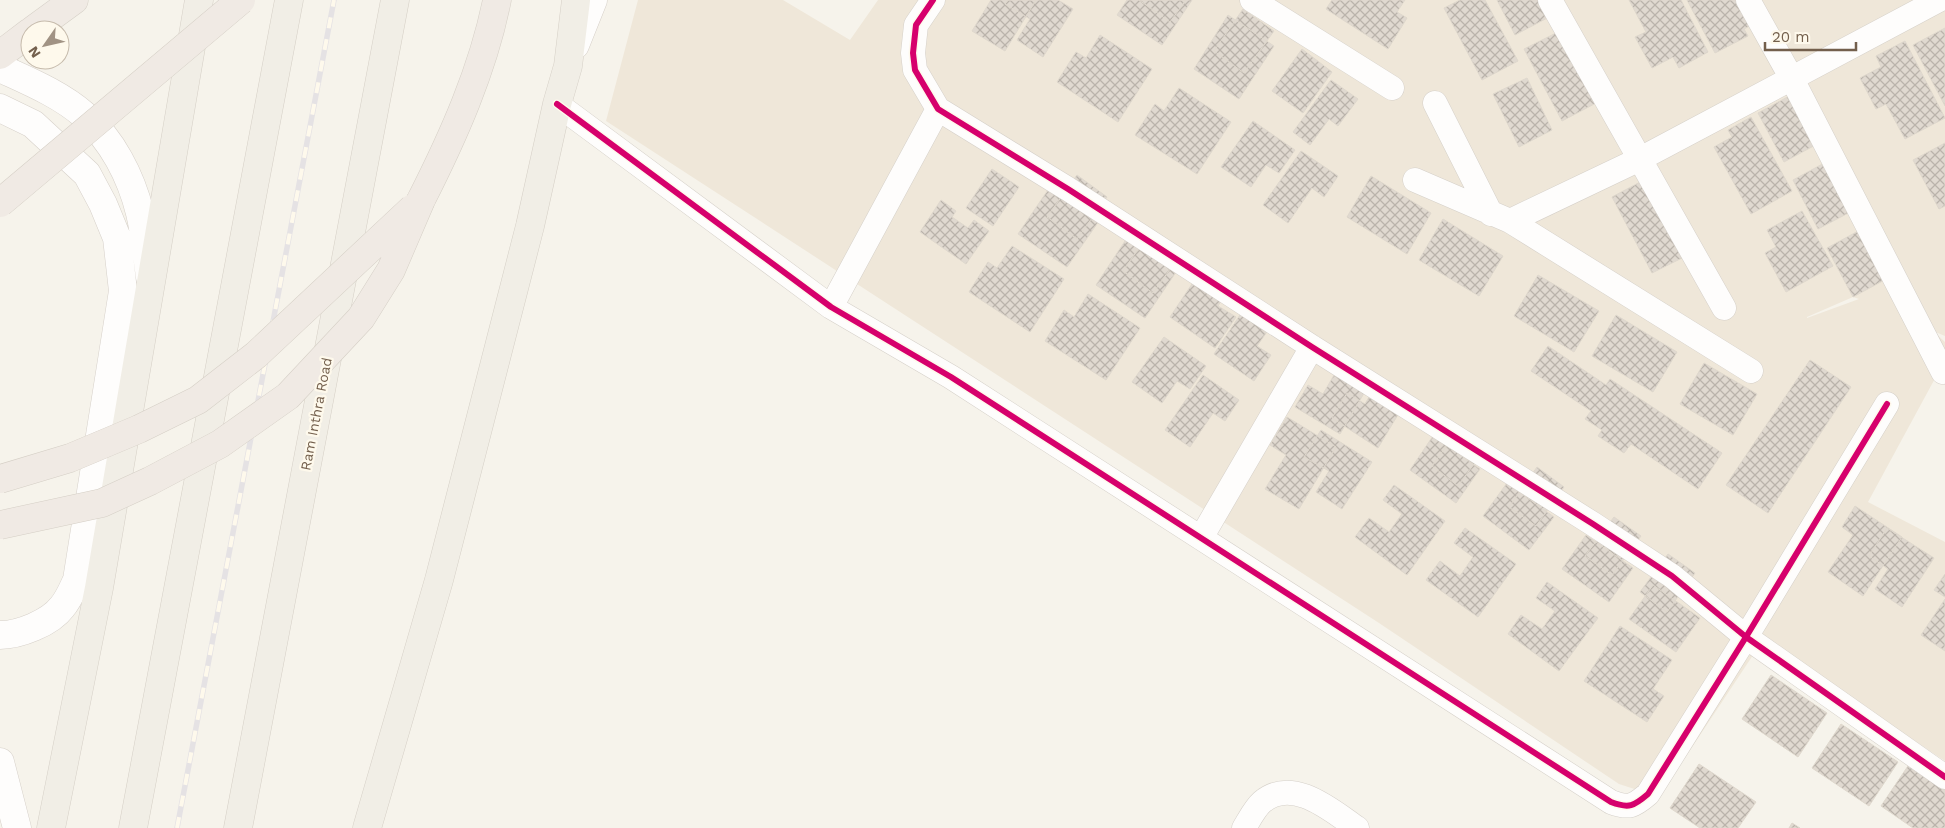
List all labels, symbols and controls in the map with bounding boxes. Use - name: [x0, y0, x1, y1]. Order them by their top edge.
- north arrow: [20, 20, 70, 70]
- scale bar: [1765, 20, 1856, 52]
- text: 20 m: [1772, 28, 1810, 46]
- text: N: [25, 43, 44, 61]
- street label: Ram Inthra Road: [297, 356, 335, 472]

